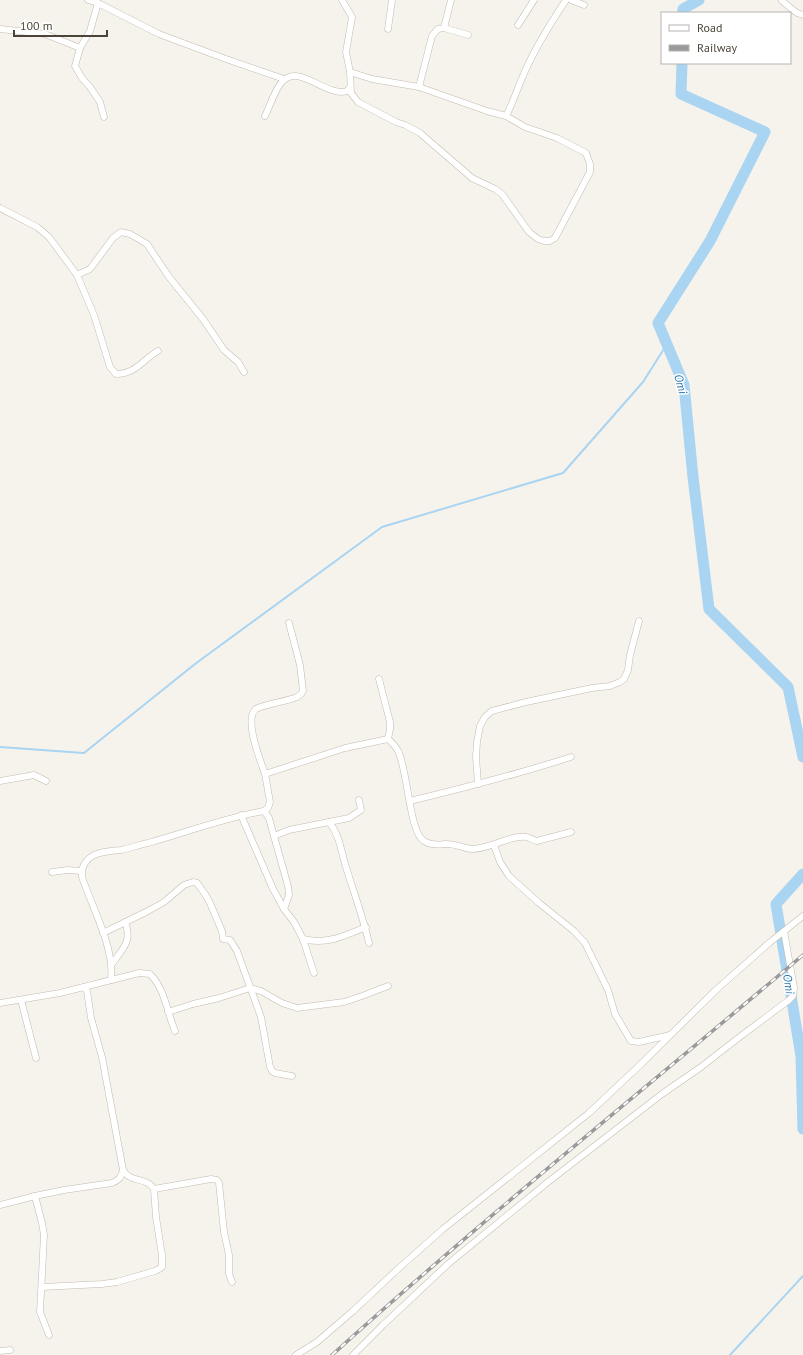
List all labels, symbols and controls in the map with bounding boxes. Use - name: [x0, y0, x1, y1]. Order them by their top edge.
- scale bar: [14, 12, 107, 38]
- legend: [661, 12, 791, 64]
- text: 100 m: [20, 18, 53, 33]
- text: Road: [697, 20, 722, 35]
- text: Railway: [697, 40, 737, 55]
- water label: Omi: [671, 372, 691, 396]
- water label: Omi: [780, 973, 798, 996]

